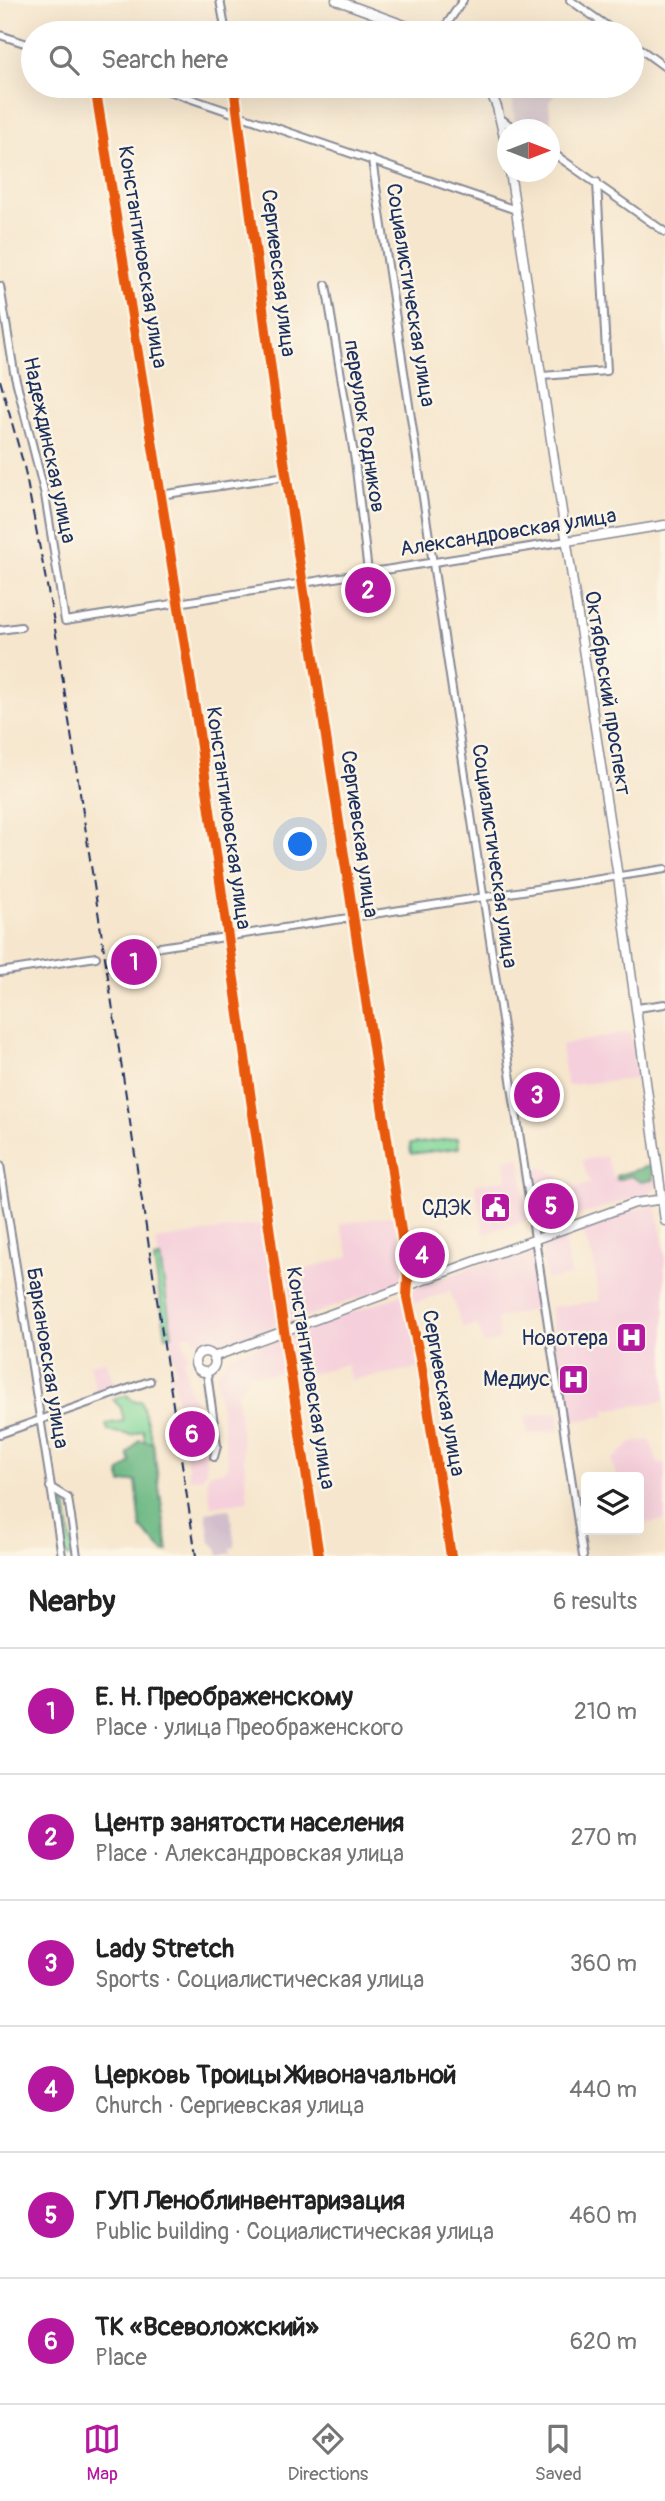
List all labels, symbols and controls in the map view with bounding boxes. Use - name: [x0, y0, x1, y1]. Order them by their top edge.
- search box: [21, 21, 644, 98]
- icon: search: [45, 41, 83, 79]
- text: Search here: [101, 44, 228, 76]
- north arrow: [497, 119, 560, 182]
- street label: Константиновская улица: [112, 144, 173, 370]
- street label: Социалистическая улица: [379, 181, 442, 409]
- street label: Сергиевская улица: [255, 188, 302, 358]
- street label: переулок Родников: [338, 338, 391, 514]
- street label: Надеждинская улица: [17, 354, 82, 546]
- street label: Александровская улица: [398, 502, 618, 563]
- pin: 2: [345, 564, 391, 616]
- street label: Октябрьский проспект: [578, 589, 637, 798]
- street label: Константиновская улица: [199, 705, 258, 931]
- street label: Социалистическая улица: [465, 742, 524, 970]
- street label: Сергиевская улица: [334, 749, 385, 919]
- your location: [283, 827, 317, 861]
- pin: 1: [111, 936, 157, 988]
- pin: 3: [514, 1069, 560, 1121]
- pin: 5: [528, 1180, 574, 1232]
- public building icon: СДЭК: [478, 1191, 512, 1225]
- place label: СДЭК: [422, 1195, 472, 1222]
- pin: 4: [399, 1229, 445, 1281]
- street label: Константиновская улица: [280, 1265, 341, 1491]
- street label: Баркановская улица: [20, 1266, 75, 1451]
- street label: Сергиевская улица: [416, 1308, 471, 1478]
- hospital icon: Новотера: [614, 1321, 648, 1355]
- place label: Новотера: [521, 1325, 608, 1352]
- hospital icon: Медиус: [556, 1362, 590, 1396]
- place label: Медиус: [483, 1366, 550, 1393]
- pin: 6: [169, 1408, 215, 1460]
- map controls: [581, 1472, 644, 1535]
- button: layers: [581, 1472, 644, 1535]
- text: Nearby: [28, 1583, 115, 1620]
- text: 6 results: [553, 1587, 637, 1616]
- text: Е. Н. Преображенскому: [95, 1681, 353, 1713]
- text: 1: [47, 1697, 56, 1726]
- text: 210 m: [574, 1697, 637, 1726]
- text: Place · улица Преображенского: [95, 1713, 403, 1742]
- text: Центр занятости населения: [95, 1807, 404, 1839]
- text: 2: [45, 1823, 57, 1852]
- text: 270 m: [571, 1823, 637, 1852]
- text: Place · Александровская улица: [95, 1839, 404, 1868]
- text: Lady Stretch: [95, 1933, 234, 1965]
- text: 3: [45, 1949, 57, 1978]
- text: 360 m: [570, 1949, 637, 1978]
- text: Sports · Социалистическая улица: [95, 1965, 424, 1994]
- text: Церковь Троицы Живоначальной: [95, 2059, 456, 2091]
- text: 4: [44, 2075, 58, 2104]
- text: 440 m: [569, 2075, 637, 2104]
- text: Church · Сергиевская улица: [95, 2091, 364, 2120]
- text: ГУП Леноблинвентаризация: [95, 2185, 405, 2217]
- text: 5: [45, 2201, 57, 2230]
- text: 460 m: [569, 2201, 637, 2230]
- text: Public building · Социалистическая улица: [95, 2217, 494, 2246]
- text: ТК «Всеволожский»: [95, 2311, 319, 2343]
- text: 6: [44, 2327, 58, 2356]
- text: 620 m: [570, 2327, 637, 2356]
- text: Place: [95, 2343, 147, 2372]
- tab: Map: [83, 2420, 121, 2486]
- tab: Directions: [288, 2420, 368, 2486]
- tab: Saved: [535, 2420, 582, 2486]

